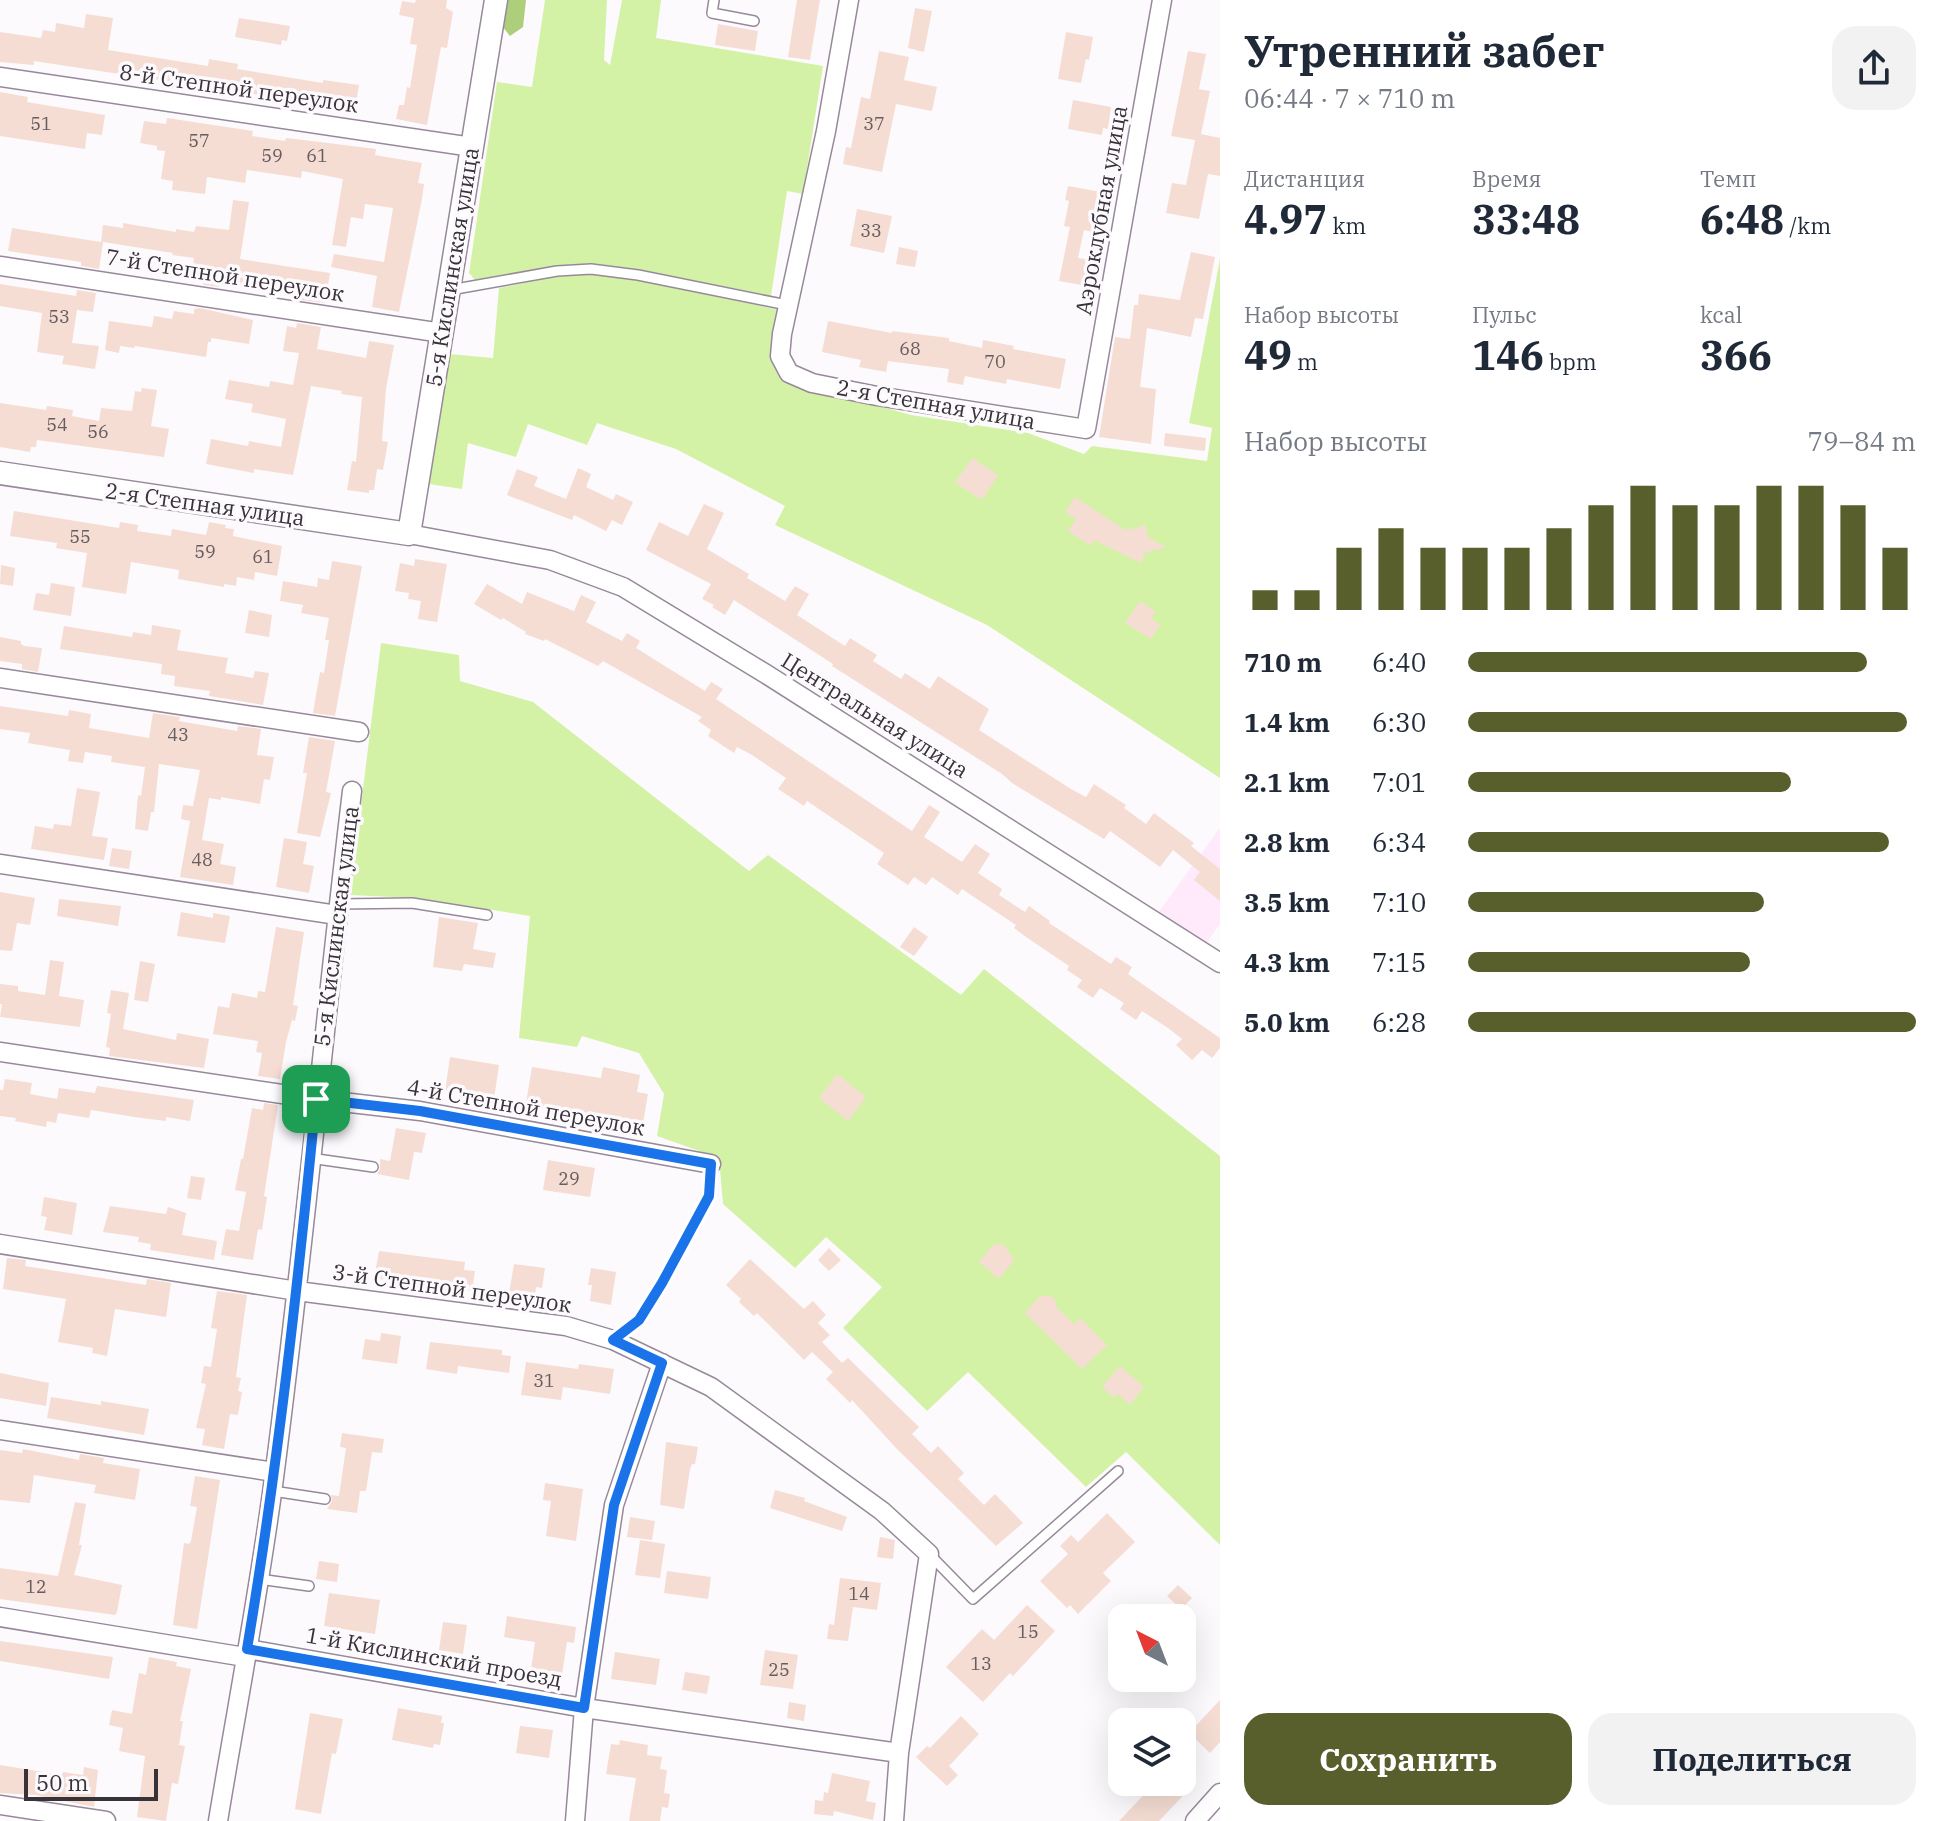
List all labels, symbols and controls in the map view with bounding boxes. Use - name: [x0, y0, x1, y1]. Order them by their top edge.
- text: Утренний забег: [1244, 22, 1605, 79]
- button: share: [1832, 26, 1916, 110]
- street label: 8-й Степной переулок: [118, 56, 361, 119]
- text: 06:44 · 7 × 710 m: [1244, 81, 1455, 115]
- street label: Аэроклубная улица: [1068, 103, 1133, 317]
- house number: 51: [30, 112, 52, 135]
- house number: 37: [863, 112, 885, 135]
- house number: 57: [188, 129, 210, 152]
- house number: 59: [261, 144, 283, 167]
- house number: 61: [306, 144, 328, 167]
- street label: 5-я Кислинская улица: [418, 145, 485, 389]
- text: Дистанция: [1244, 164, 1365, 193]
- text: Время: [1472, 164, 1542, 193]
- text: Темп: [1700, 164, 1756, 193]
- text: 4.97: [1244, 193, 1327, 245]
- text: 33:48: [1472, 193, 1580, 245]
- text: 6:48: [1700, 193, 1784, 245]
- text: km: [1327, 211, 1366, 240]
- text: /km: [1784, 211, 1831, 240]
- house number: 33: [860, 219, 882, 242]
- street label: 7-й Степной переулок: [104, 241, 347, 308]
- text: Набор высоты: [1244, 300, 1399, 329]
- text: Пульс: [1472, 300, 1537, 329]
- text: kcal: [1700, 300, 1742, 329]
- house number: 53: [48, 305, 70, 328]
- text: 49: [1244, 329, 1292, 381]
- text: 146: [1472, 329, 1544, 381]
- text: 366: [1700, 329, 1772, 381]
- house number: 68: [899, 337, 921, 360]
- text: m: [1292, 347, 1318, 376]
- text: bpm: [1544, 347, 1597, 376]
- house number: 70: [984, 350, 1006, 373]
- street label: 2-я Степная улица: [834, 372, 1038, 435]
- house number: 54: [46, 413, 68, 436]
- house number: 56: [87, 420, 109, 443]
- text: Набор высоты: [1244, 424, 1427, 458]
- text: 79–84 m: [1808, 424, 1916, 458]
- street label: 2-я Степная улица: [103, 475, 307, 532]
- house number: 55: [69, 525, 91, 548]
- house number: 59: [194, 540, 216, 563]
- house number: 61: [252, 545, 274, 568]
- street label: Центральная улица: [776, 645, 974, 784]
- text: 710 m: [1244, 645, 1322, 679]
- text: 6:40: [1372, 645, 1426, 679]
- text: 1.4 km: [1244, 705, 1330, 739]
- text: 6:30: [1372, 705, 1426, 739]
- house number: 43: [167, 723, 189, 746]
- text: 2.1 km: [1244, 765, 1330, 799]
- text: 7:01: [1372, 765, 1426, 799]
- street label: 5-я Кислинская улица: [306, 804, 365, 1048]
- text: 2.8 km: [1244, 825, 1330, 859]
- text: 6:34: [1372, 825, 1426, 859]
- house number: 48: [191, 848, 213, 871]
- text: 3.5 km: [1244, 885, 1330, 919]
- text: 7:10: [1372, 885, 1426, 919]
- text: 4.3 km: [1244, 945, 1330, 979]
- text: 7:15: [1372, 945, 1426, 979]
- text: 5.0 km: [1244, 1005, 1330, 1039]
- text: 6:28: [1372, 1005, 1426, 1039]
- pin: [282, 1065, 350, 1133]
- street label: 4-й Степной переулок: [405, 1071, 647, 1142]
- icon: arrive: [294, 1077, 338, 1121]
- house number: 29: [558, 1167, 580, 1190]
- street label: 3-й Степной переулок: [331, 1256, 574, 1319]
- house number: 31: [533, 1369, 555, 1392]
- house number: 12: [25, 1575, 47, 1598]
- house number: 14: [848, 1582, 870, 1605]
- north arrow: [1108, 1604, 1196, 1692]
- map controls: [1108, 1604, 1196, 1796]
- street label: 1-й Кислинский проезд: [304, 1620, 565, 1693]
- house number: 15: [1017, 1620, 1039, 1643]
- house number: 13: [970, 1652, 992, 1675]
- house number: 25: [768, 1658, 790, 1681]
- button: layers: [1108, 1708, 1196, 1796]
- button: Сохранить: [1244, 1713, 1572, 1805]
- button: Поделиться: [1588, 1713, 1916, 1805]
- scale bar: [24, 1765, 158, 1801]
- text: 50 m: [36, 1768, 88, 1797]

